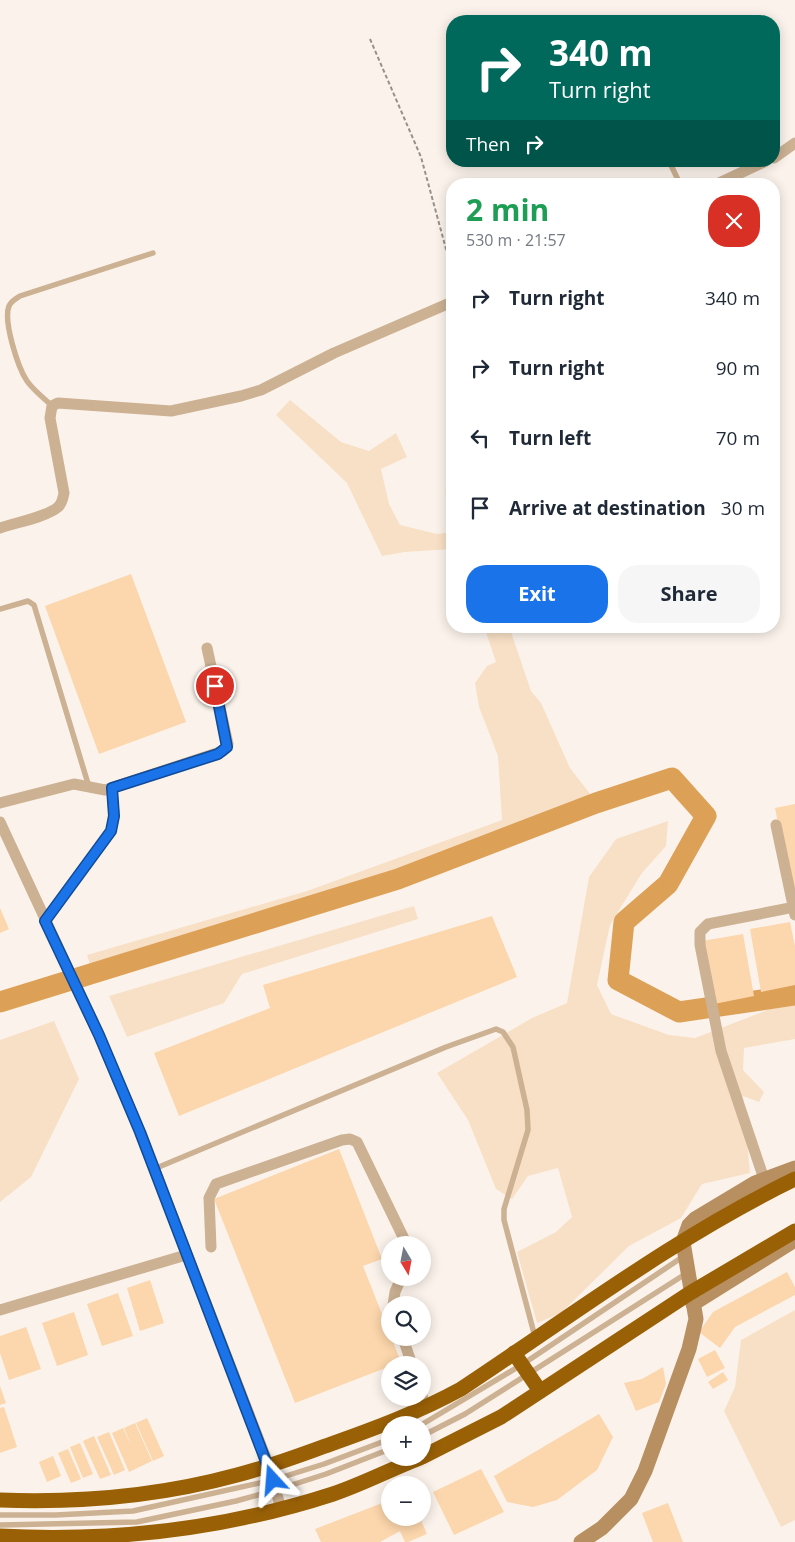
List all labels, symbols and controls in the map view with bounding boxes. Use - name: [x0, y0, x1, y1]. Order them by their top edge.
- text: 340 m: [549, 29, 653, 76]
- icon: right: [466, 35, 531, 100]
- text: Turn right: [549, 74, 651, 104]
- icon: right: [520, 130, 548, 158]
- text: Then: [466, 131, 510, 157]
- text: 2 min: [466, 189, 549, 230]
- button: close: [708, 195, 760, 247]
- text: 530 m · 21:57: [466, 229, 566, 251]
- icon: right: [466, 284, 494, 312]
- text: Turn right: [509, 285, 604, 311]
- text: 340 m: [705, 285, 760, 311]
- icon: right: [466, 354, 494, 382]
- text: Turn right: [509, 355, 604, 381]
- text: 90 m: [716, 355, 760, 381]
- icon: left: [466, 424, 494, 452]
- text: Turn left: [509, 425, 591, 451]
- text: 70 m: [716, 425, 760, 451]
- icon: arrive: [466, 494, 494, 522]
- text: Arrive at destination: [509, 495, 706, 521]
- text: 30 m: [721, 495, 765, 521]
- button: Exit: [466, 565, 608, 623]
- button: Share: [618, 565, 760, 623]
- pin: [194, 665, 236, 707]
- icon: arrive: [201, 672, 229, 700]
- north arrow: [381, 1236, 431, 1286]
- map controls: [381, 1236, 431, 1526]
- button: search: [381, 1296, 431, 1346]
- button: layers: [381, 1356, 431, 1406]
- button: +: [381, 1416, 431, 1466]
- position arrow: [246, 1453, 298, 1505]
- button: −: [381, 1476, 431, 1526]

